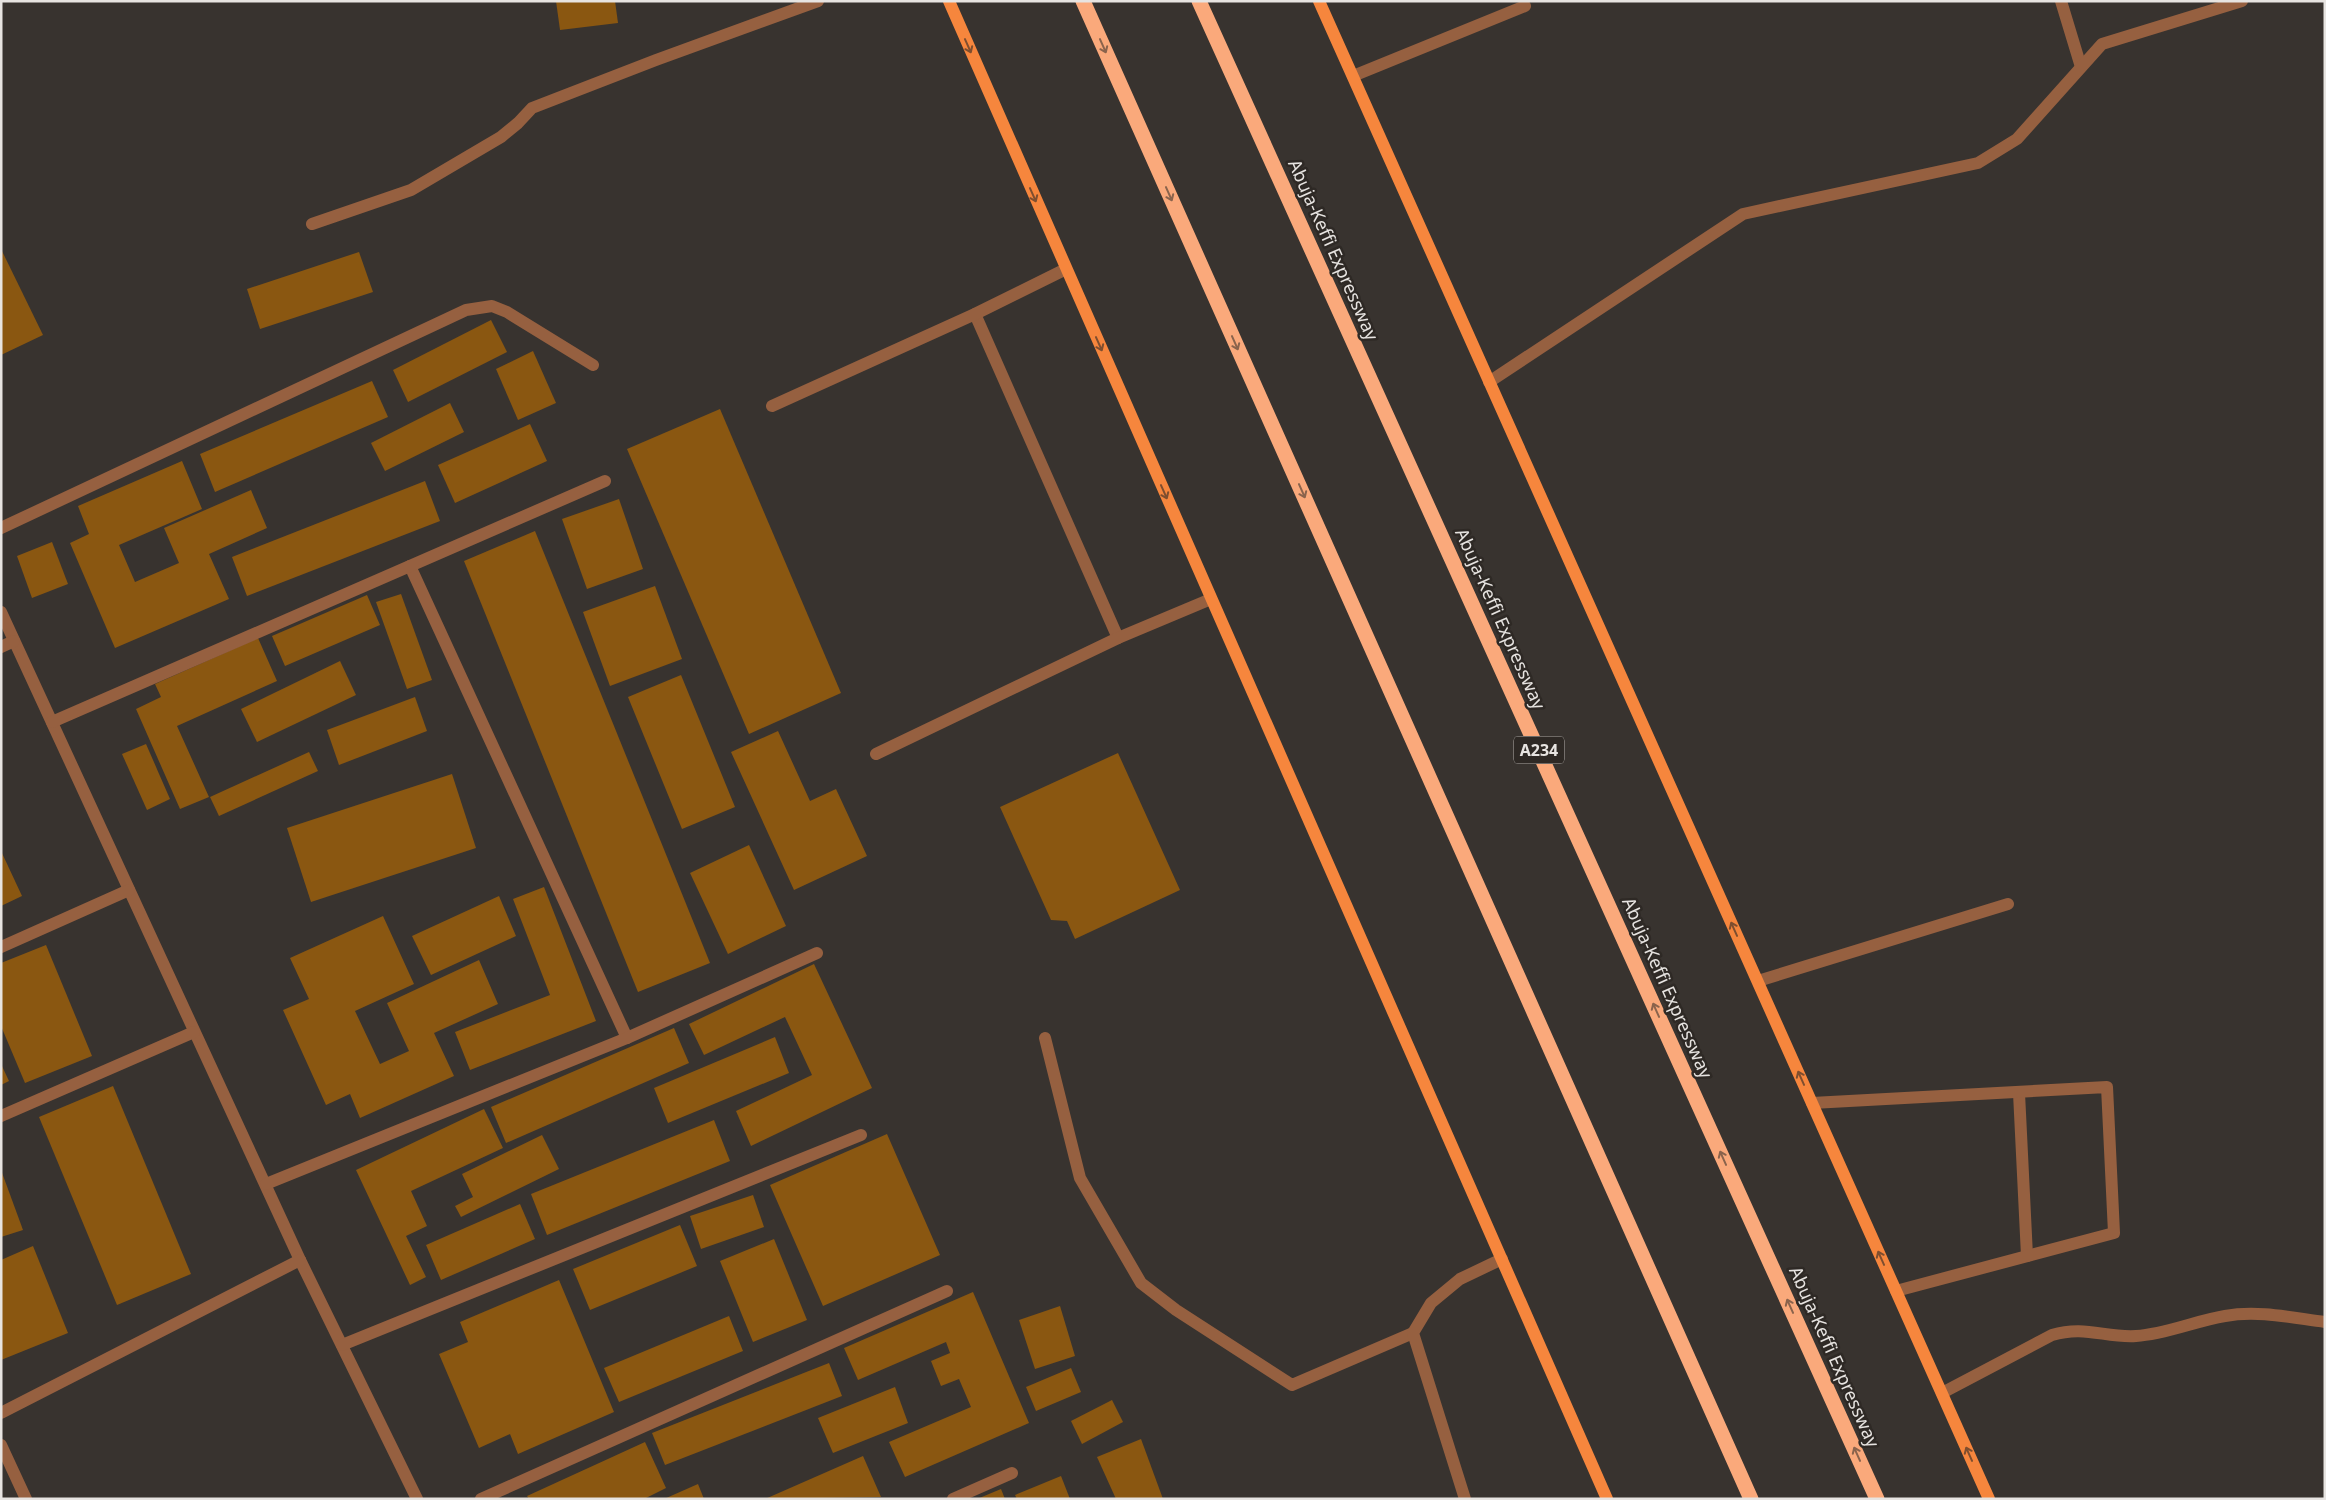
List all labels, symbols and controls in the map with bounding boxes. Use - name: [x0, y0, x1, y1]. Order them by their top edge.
- one-way arrow: [964, 38, 974, 53]
- one-way arrow: [1098, 38, 1108, 53]
- street label: Abuja-Keffi Expressway: [1283, 155, 1385, 345]
- one-way arrow: [1165, 186, 1175, 201]
- one-way arrow: [1029, 187, 1039, 202]
- one-way arrow: [1231, 335, 1241, 350]
- one-way arrow: [1094, 336, 1104, 351]
- one-way arrow: [1297, 483, 1307, 498]
- one-way arrow: [1160, 484, 1170, 499]
- street label: Abuja-Keffi Expressway: [1450, 524, 1552, 714]
- road number: A234: [1514, 736, 1564, 764]
- street label: Abuja-Keffi Expressway: [1617, 893, 1719, 1083]
- one-way arrow: [1729, 922, 1739, 937]
- one-way arrow: [1651, 1003, 1661, 1018]
- one-way arrow: [1795, 1071, 1805, 1086]
- one-way arrow: [1718, 1151, 1728, 1166]
- one-way arrow: [1875, 1251, 1885, 1266]
- street label: Abuja-Keffi Expressway: [1784, 1262, 1886, 1452]
- one-way arrow: [1785, 1299, 1795, 1314]
- one-way arrow: [1852, 1447, 1862, 1462]
- one-way arrow: [1963, 1447, 1973, 1462]

